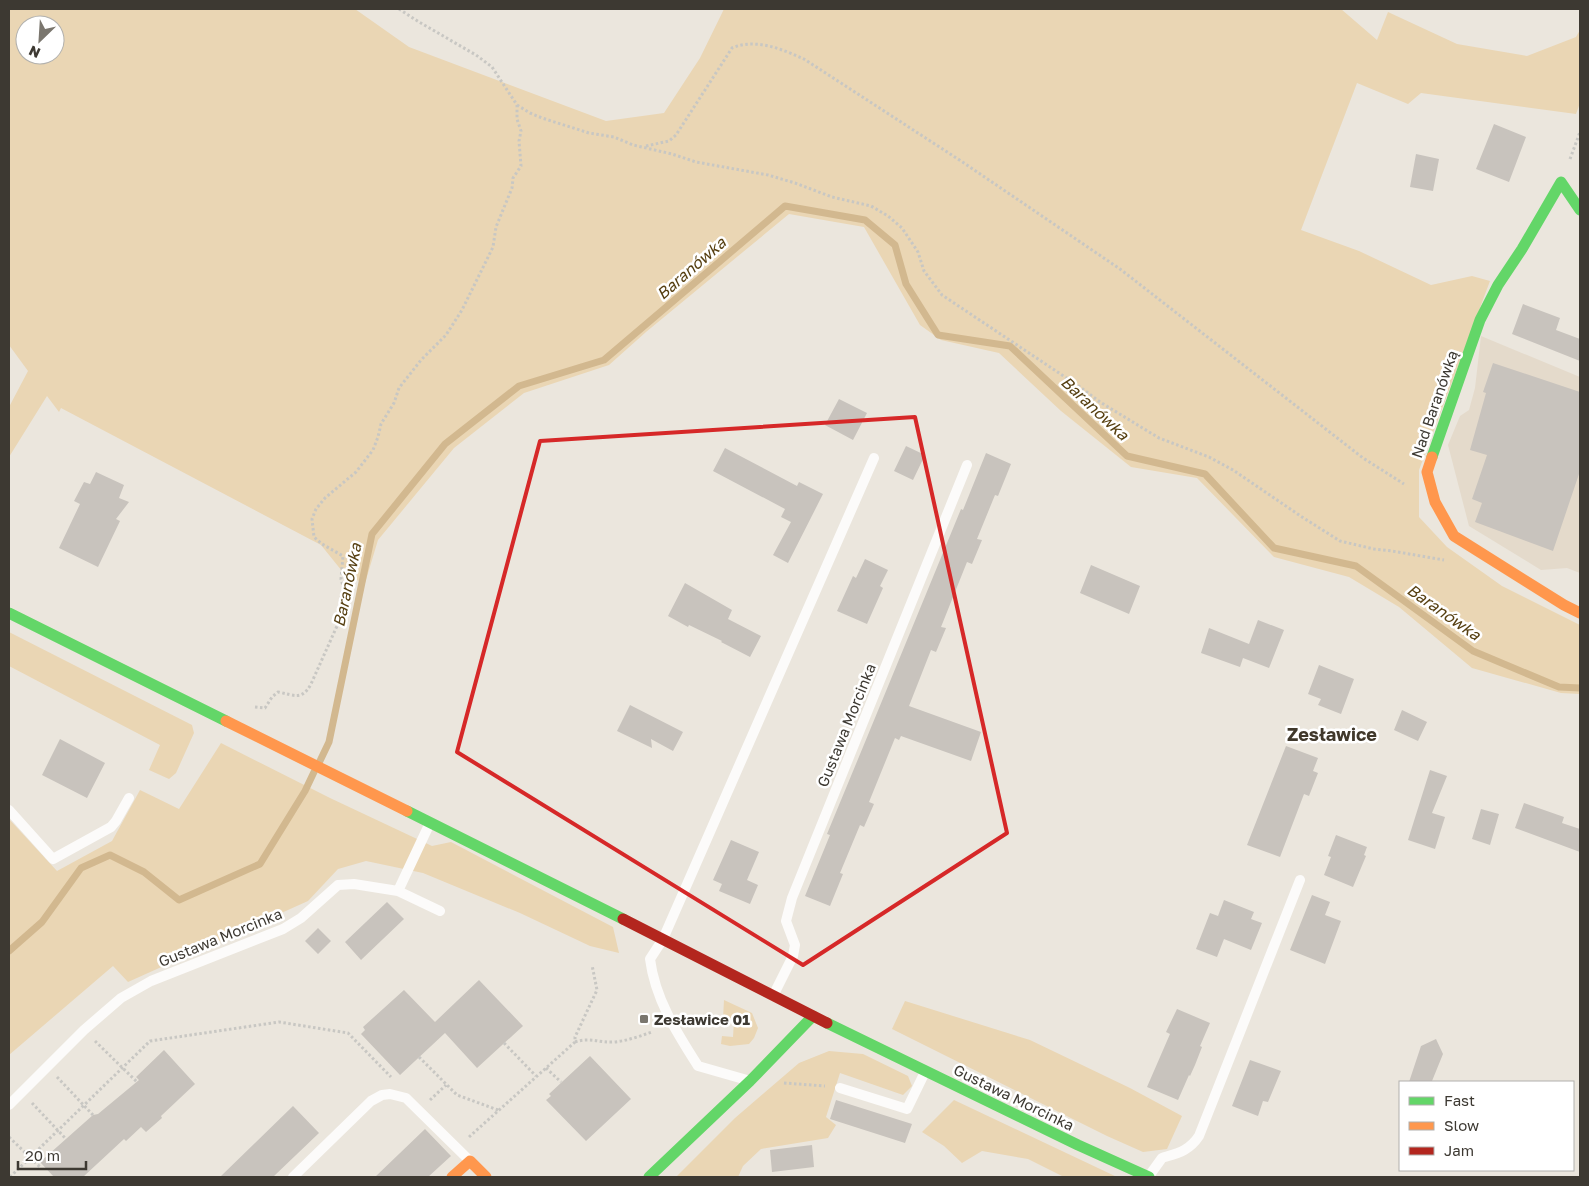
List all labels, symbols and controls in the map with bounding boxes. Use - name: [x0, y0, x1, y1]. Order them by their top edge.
- north arrow: [15, 15, 65, 65]
- text: N: [26, 42, 43, 62]
- water label: Baranówka: [652, 232, 730, 303]
- street label: Nad Baranówką: [1407, 348, 1461, 460]
- water label: Baranówka: [1057, 372, 1134, 445]
- water label: Baranówka: [328, 540, 366, 629]
- water label: Baranówka: [1403, 579, 1485, 645]
- street label: Gustawa Morcinka: [813, 661, 879, 789]
- district label: Zesławice: [1287, 723, 1377, 745]
- street label: Gustawa Morcinka: [156, 904, 284, 970]
- place label: Zesławice 01: [654, 1010, 750, 1028]
- marker: Zesławice 01: [638, 1013, 650, 1025]
- street label: Gustawa Morcinka: [951, 1060, 1077, 1134]
- legend: [1399, 1081, 1574, 1171]
- text: Fast: [1444, 1091, 1475, 1109]
- text: Slow: [1444, 1116, 1479, 1134]
- scale bar: [18, 1138, 85, 1170]
- text: Jam: [1444, 1141, 1474, 1159]
- text: 20 m: [25, 1146, 60, 1164]

